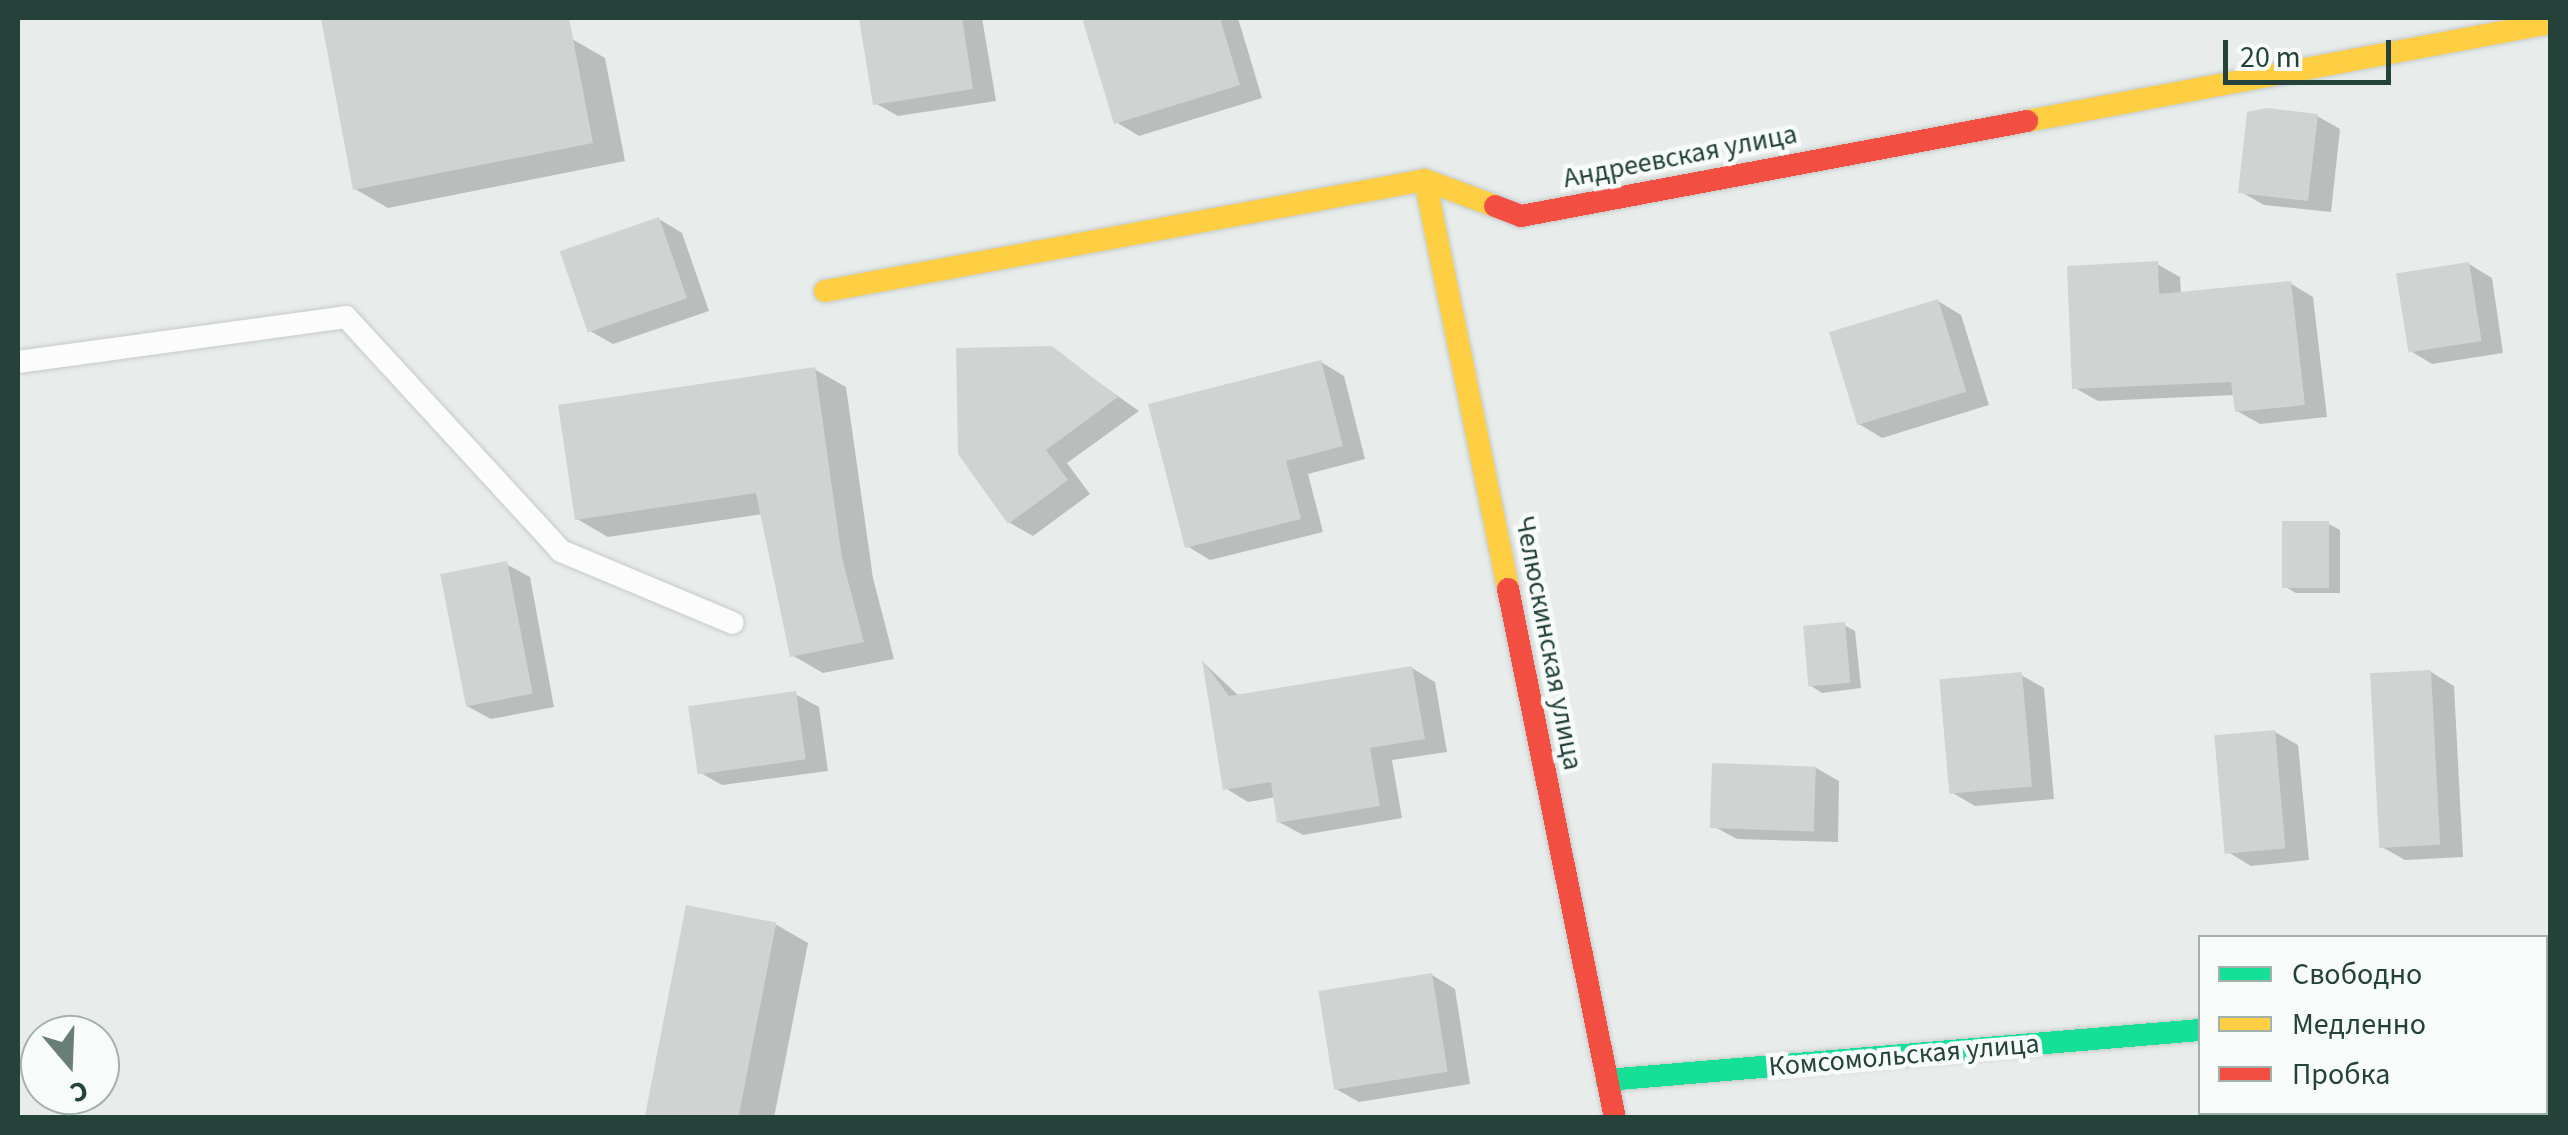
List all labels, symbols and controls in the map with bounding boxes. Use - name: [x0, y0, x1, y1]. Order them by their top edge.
- scale bar: [2228, 20, 2396, 82]
- text: 20 m: [2240, 36, 2301, 79]
- street label: Андреевская улица: [1560, 117, 1800, 195]
- street label: Челюскинская улица: [1508, 513, 1590, 773]
- legend: [2198, 935, 2548, 1115]
- text: Свободно: [2292, 953, 2422, 996]
- text: Медленно: [2292, 1003, 2426, 1046]
- north arrow: [20, 1015, 120, 1115]
- street label: Комсомольская улица: [1767, 1026, 2041, 1084]
- text: Пробка: [2292, 1053, 2390, 1096]
- text: С: [65, 1070, 93, 1113]

